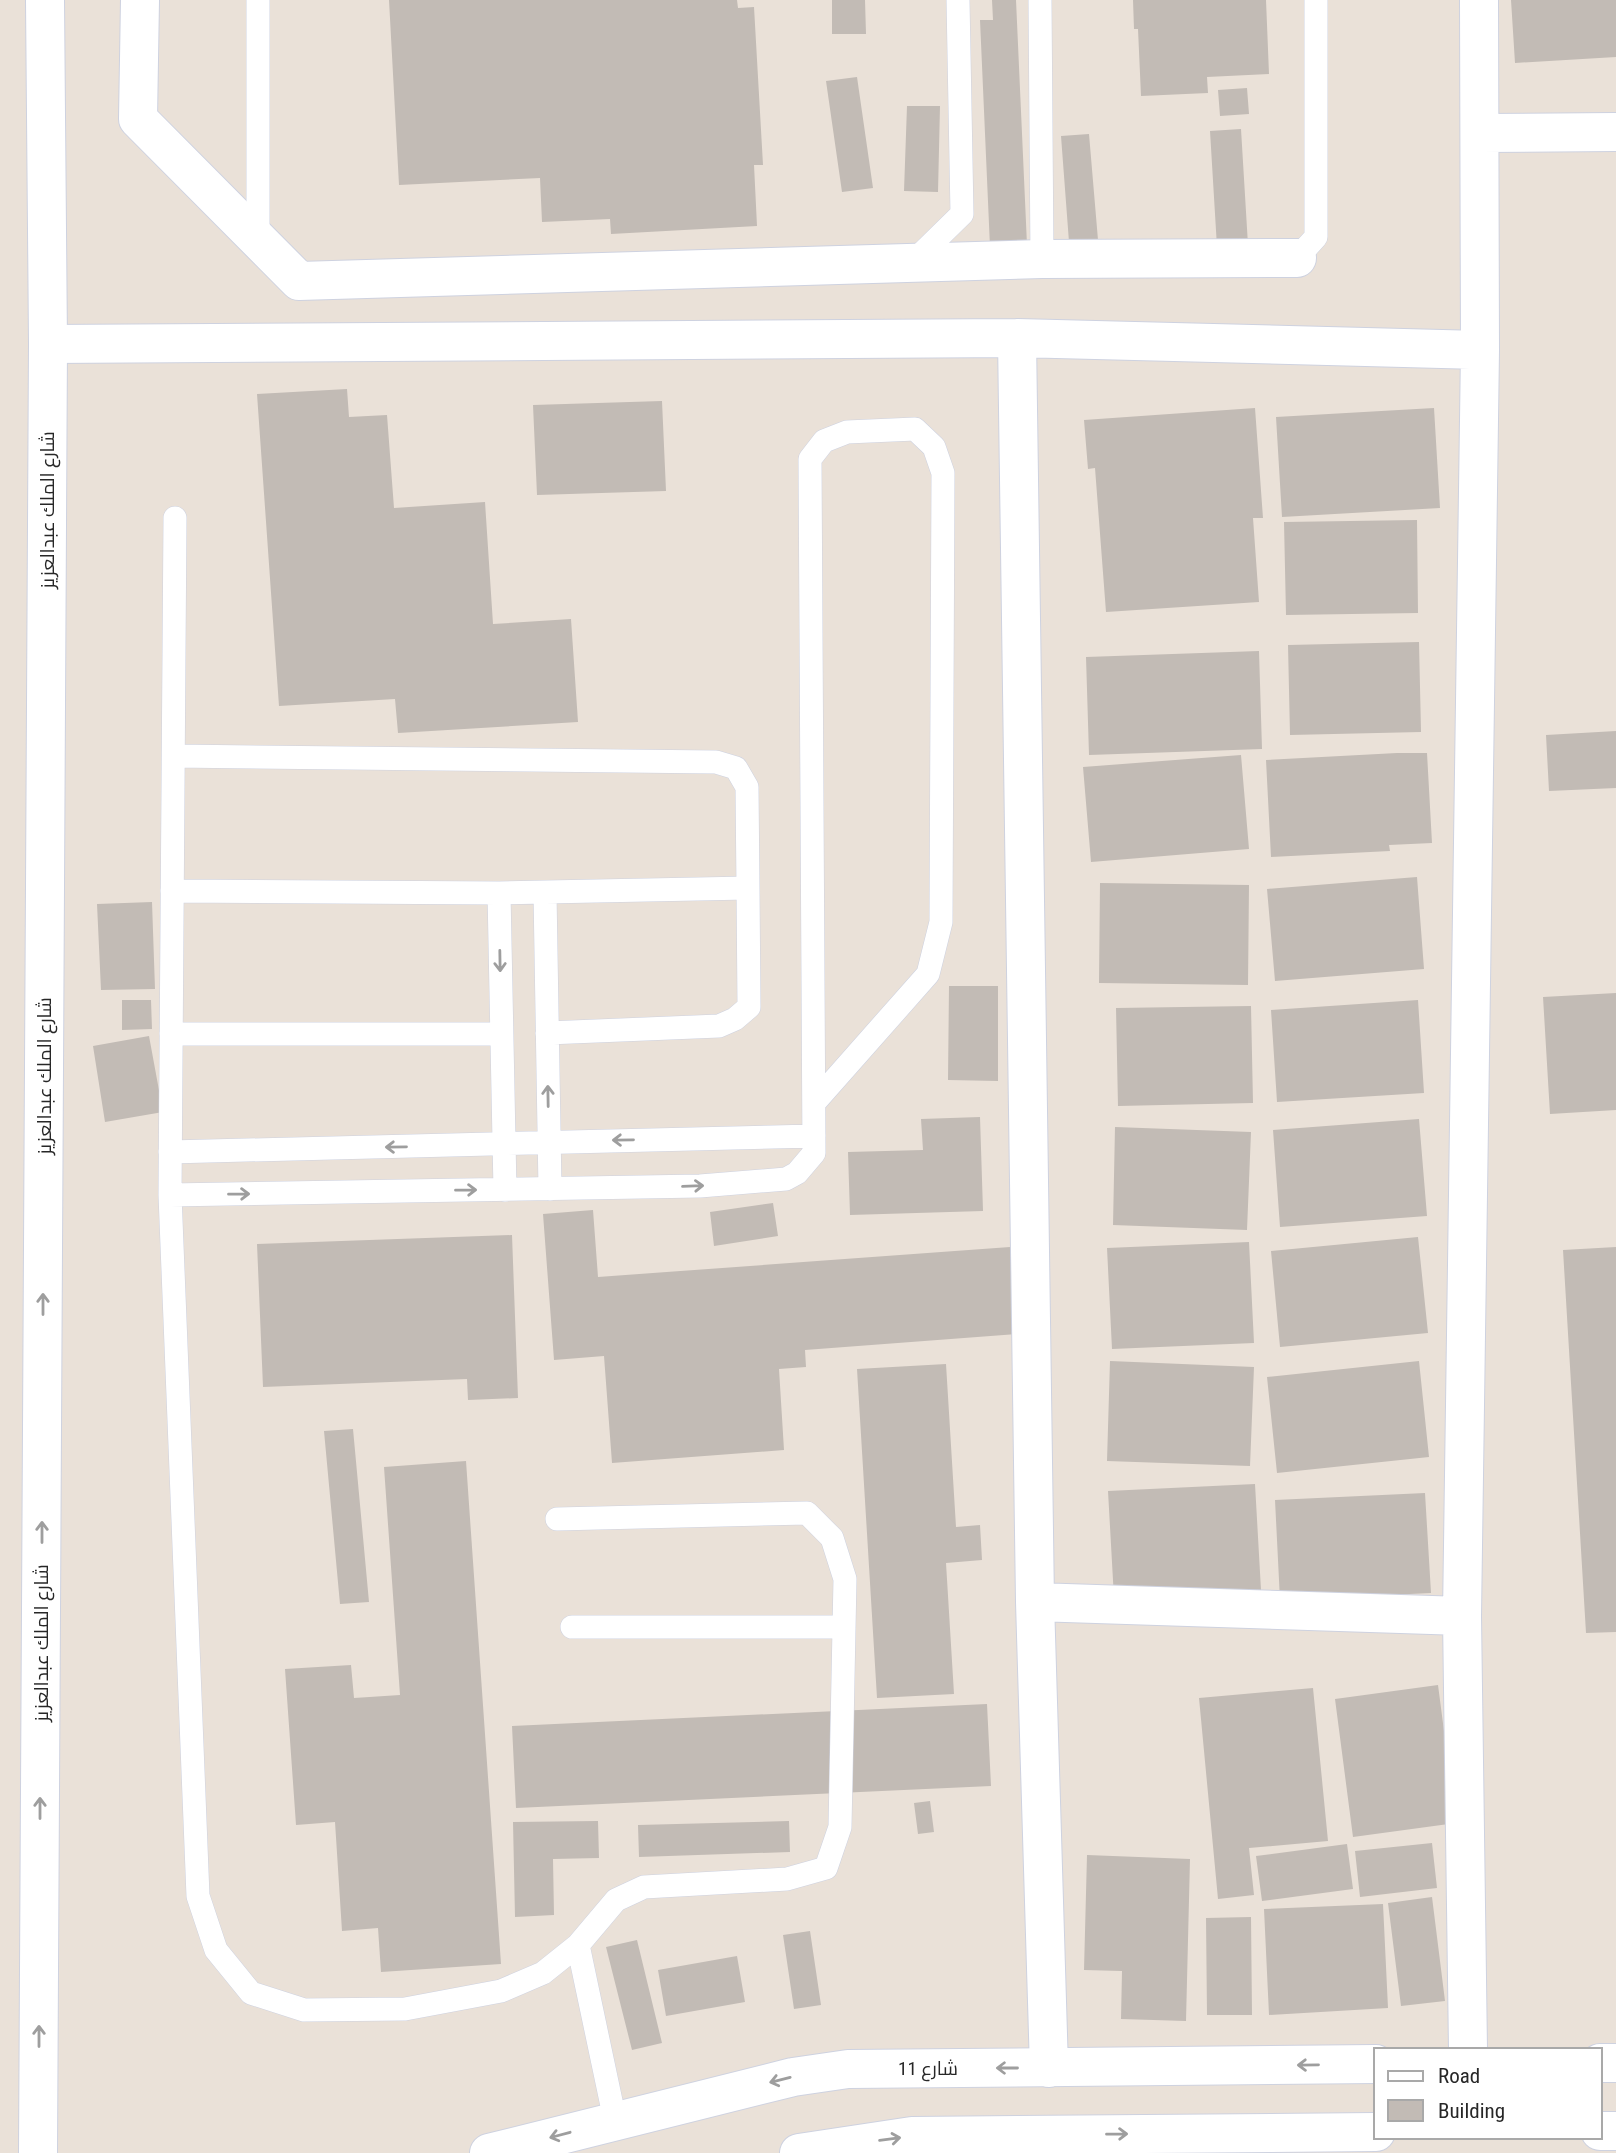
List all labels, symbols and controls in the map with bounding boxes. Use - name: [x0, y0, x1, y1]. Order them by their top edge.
- street label: شارع الملك عبدالعزيز: [36, 431, 61, 590]
- one-way arrow: [493, 950, 507, 973]
- street label: شارع الملك عبدالعزيز: [33, 997, 58, 1156]
- one-way arrow: [541, 1085, 554, 1108]
- one-way arrow: [612, 1134, 635, 1147]
- one-way arrow: [385, 1140, 408, 1153]
- one-way arrow: [682, 1179, 705, 1192]
- one-way arrow: [454, 1183, 477, 1197]
- one-way arrow: [227, 1187, 250, 1200]
- one-way arrow: [36, 1293, 50, 1316]
- one-way arrow: [35, 1521, 49, 1544]
- street label: شارع الملك عبدالعزيز: [30, 1564, 55, 1723]
- one-way arrow: [33, 1797, 47, 1820]
- one-way arrow: [32, 2025, 46, 2048]
- legend: [1374, 2048, 1602, 2139]
- street label: شارع 11: [898, 2057, 958, 2082]
- one-way arrow: [1297, 2058, 1320, 2072]
- one-way arrow: [996, 2061, 1019, 2075]
- text: Road: [1438, 2064, 1480, 2088]
- one-way arrow: [770, 2074, 792, 2087]
- text: Building: [1438, 2099, 1505, 2123]
- one-way arrow: [1106, 2128, 1129, 2141]
- one-way arrow: [549, 2129, 571, 2142]
- one-way arrow: [878, 2132, 901, 2145]

